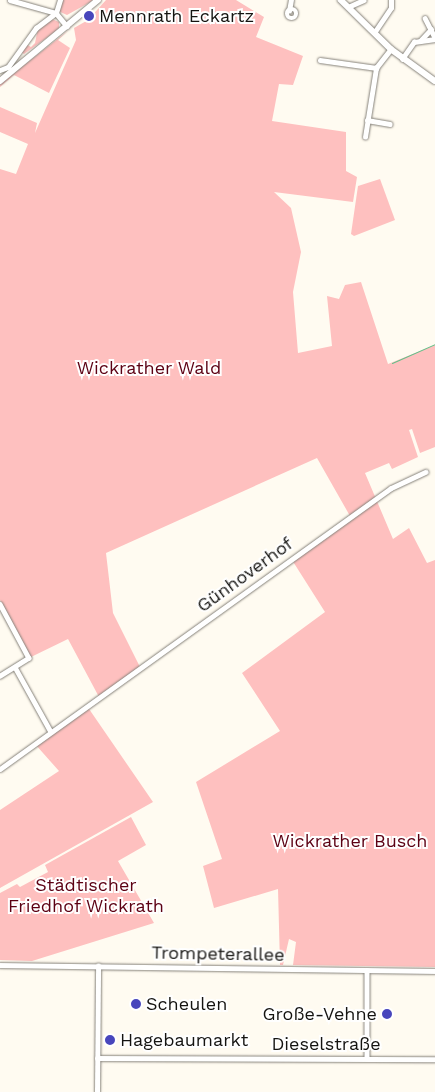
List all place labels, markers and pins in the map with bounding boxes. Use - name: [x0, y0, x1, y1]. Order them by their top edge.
- place label: Mennrath Eckartz: [99, 5, 254, 27]
- marker: Mennrath Eckartz: [83, 10, 95, 22]
- place label: Scheulen: [146, 993, 227, 1015]
- marker: Scheulen: [130, 998, 142, 1010]
- place label: Große-Vehne: [263, 1003, 377, 1025]
- marker: Große-Vehne: [381, 1008, 393, 1020]
- place label: Hagebaumarkt: [120, 1029, 248, 1051]
- marker: Hagebaumarkt: [104, 1034, 116, 1046]

